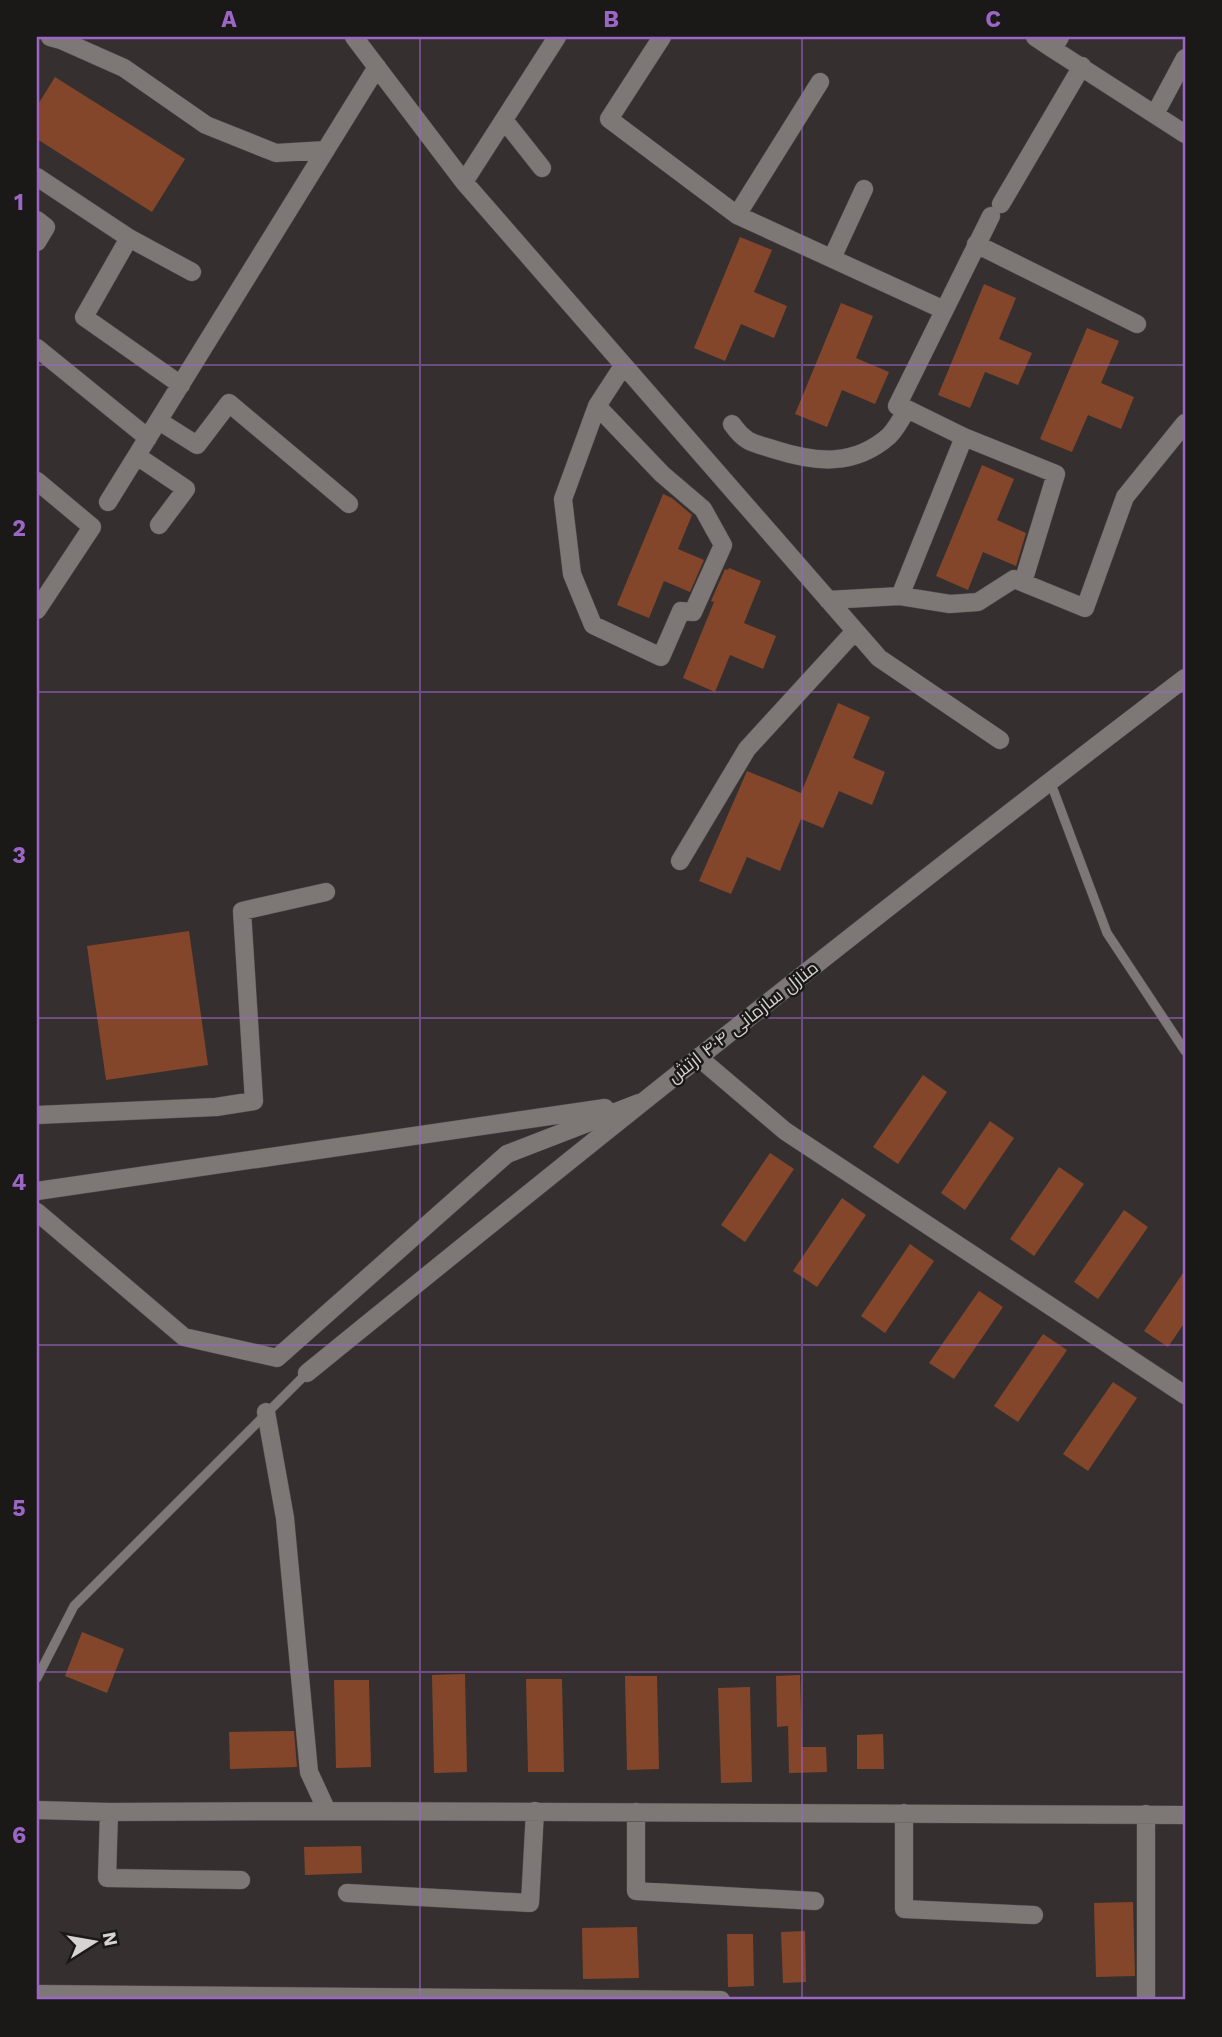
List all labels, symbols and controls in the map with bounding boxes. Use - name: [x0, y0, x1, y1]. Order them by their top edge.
- text: A: [221, 6, 237, 33]
- text: B: [603, 6, 619, 33]
- text: C: [985, 6, 1001, 33]
- text: 1: [14, 189, 24, 216]
- text: 2: [12, 515, 26, 542]
- text: 3: [12, 842, 26, 869]
- street label: منازل سازمانی ۴۰۴ ارتش: [663, 956, 823, 1088]
- text: 4: [12, 1169, 27, 1196]
- text: 5: [12, 1495, 26, 1522]
- text: 6: [12, 1822, 26, 1849]
- north arrow: [60, 1908, 130, 1978]
- text: N: [98, 1930, 123, 1948]

